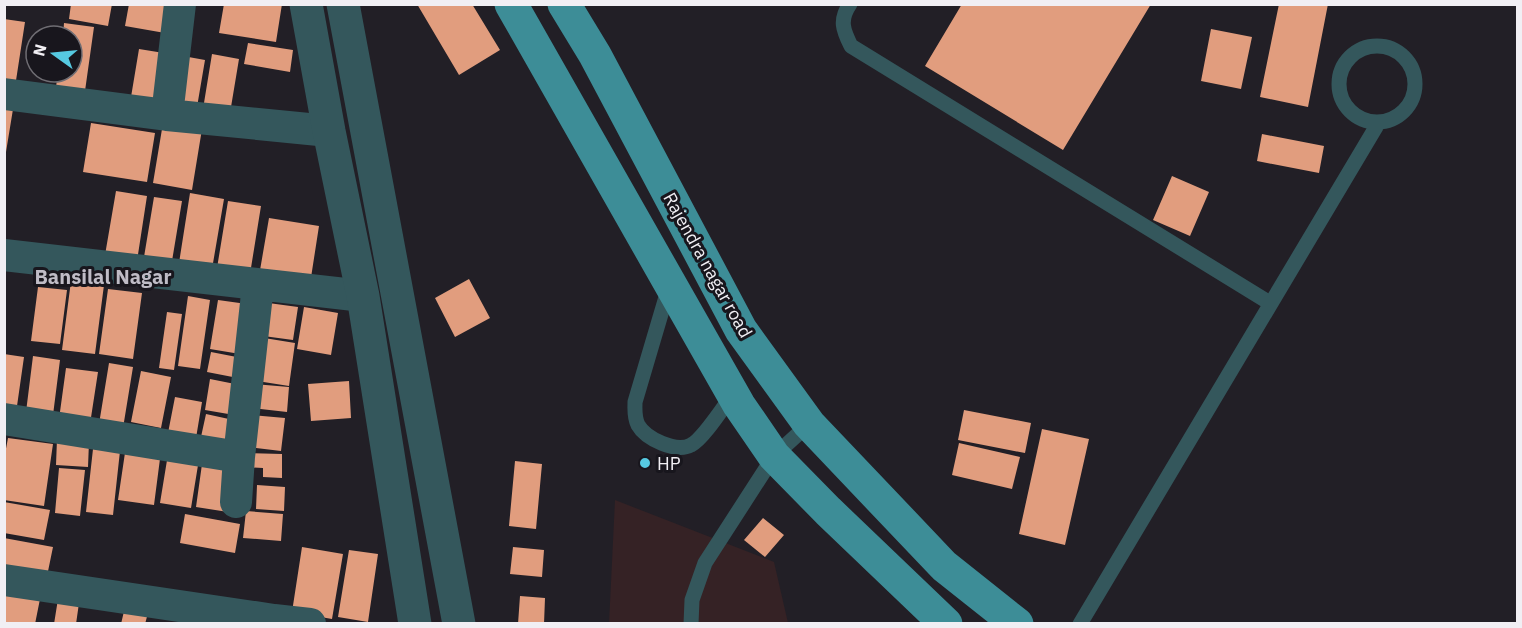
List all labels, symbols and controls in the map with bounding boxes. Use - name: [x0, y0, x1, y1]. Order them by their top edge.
- north arrow: [24, 24, 84, 84]
- text: N: [28, 42, 51, 58]
- street label: Rajendra nagar road: [658, 188, 758, 342]
- district label: Bansilal Nagar: [35, 263, 171, 290]
- place label: HP: [657, 452, 681, 475]
- marker: HP: [638, 456, 652, 470]

